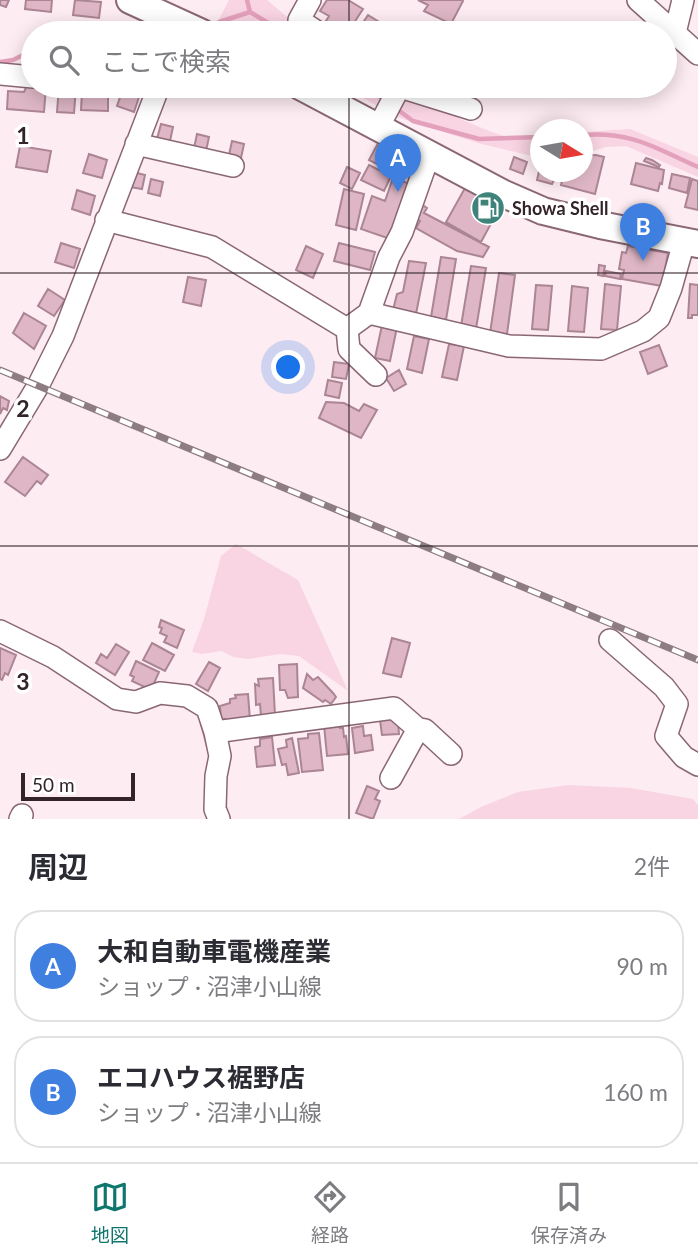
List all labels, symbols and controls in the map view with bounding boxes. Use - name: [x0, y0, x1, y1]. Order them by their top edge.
- search box: [21, 21, 677, 98]
- icon: search: [45, 41, 83, 79]
- text: ここで検索: [101, 45, 231, 77]
- north arrow: [530, 119, 593, 182]
- text: 1: [16, 121, 30, 149]
- pin: A: [375, 134, 421, 192]
- fuel station icon: Showa Shell: [469, 189, 507, 227]
- place label: Showa Shell: [512, 197, 608, 219]
- pin: B: [620, 203, 666, 261]
- your location: [271, 350, 305, 384]
- text: 2: [16, 394, 30, 422]
- text: 3: [16, 667, 30, 695]
- scale bar: [21, 770, 135, 802]
- text: 50 m: [32, 773, 75, 796]
- text: 周辺: [28, 848, 88, 884]
- text: 2件: [634, 852, 670, 880]
- text: 大和自動車電機産業: [97, 935, 331, 967]
- text: A: [45, 952, 61, 980]
- text: 90 m: [617, 952, 668, 980]
- text: ショップ · 沼津小山線: [97, 972, 322, 1000]
- text: エコハウス裾野店: [97, 1061, 305, 1093]
- text: B: [45, 1078, 61, 1106]
- text: 160 m: [603, 1078, 668, 1106]
- text: ショップ · 沼津小山線: [97, 1098, 322, 1126]
- tab: 地図: [91, 1178, 129, 1247]
- tab: 経路: [311, 1178, 349, 1247]
- tab: 保存済み: [531, 1178, 607, 1247]

